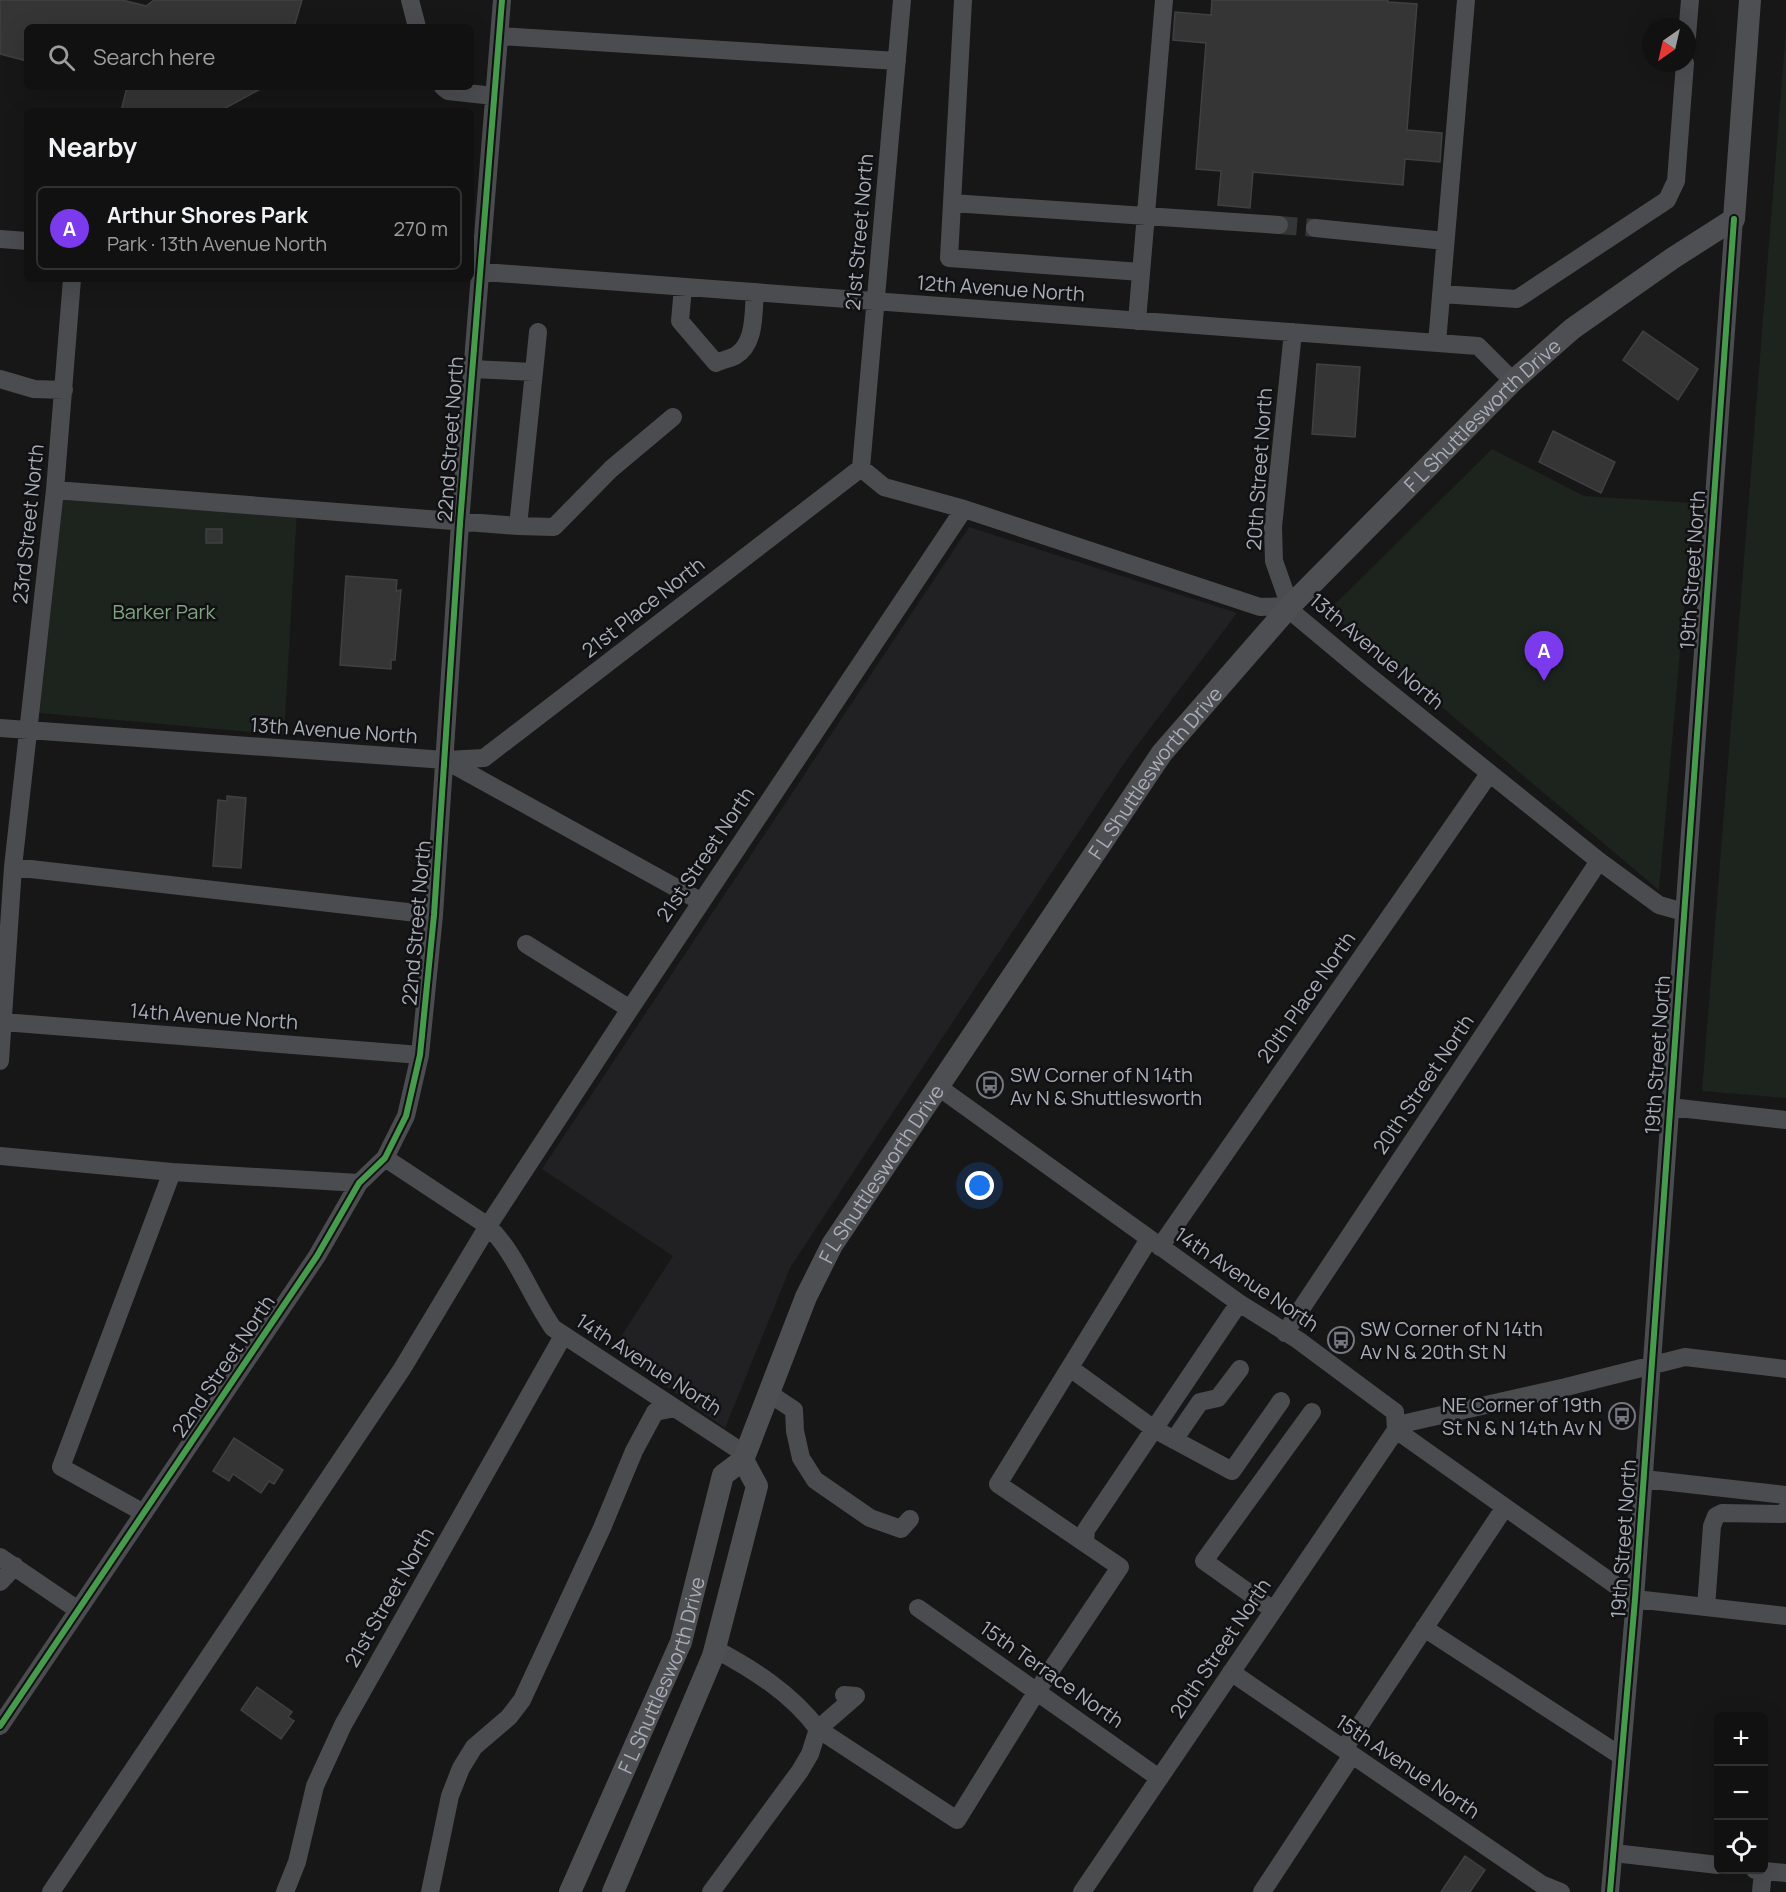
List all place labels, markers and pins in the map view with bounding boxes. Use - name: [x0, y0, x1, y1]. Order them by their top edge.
- pin: A: [1524, 632, 1564, 681]
- place label: SW Corner of N 14th Av N & Shuttlesworth: [1010, 1061, 1202, 1111]
- bus stop icon: SW Corner of N 14th Av N & Shuttlesworth: [975, 1070, 1005, 1100]
- place label: SW Corner of N 14th Av N & 20th St N: [1360, 1315, 1543, 1365]
- bus stop icon: SW Corner of N 14th Av N & 20th St N: [1326, 1325, 1356, 1355]
- place label: NE Corner of 19th St N & N 14th Av N: [1442, 1391, 1602, 1441]
- bus stop icon: NE Corner of 19th St N & N 14th Av N: [1607, 1401, 1637, 1431]

